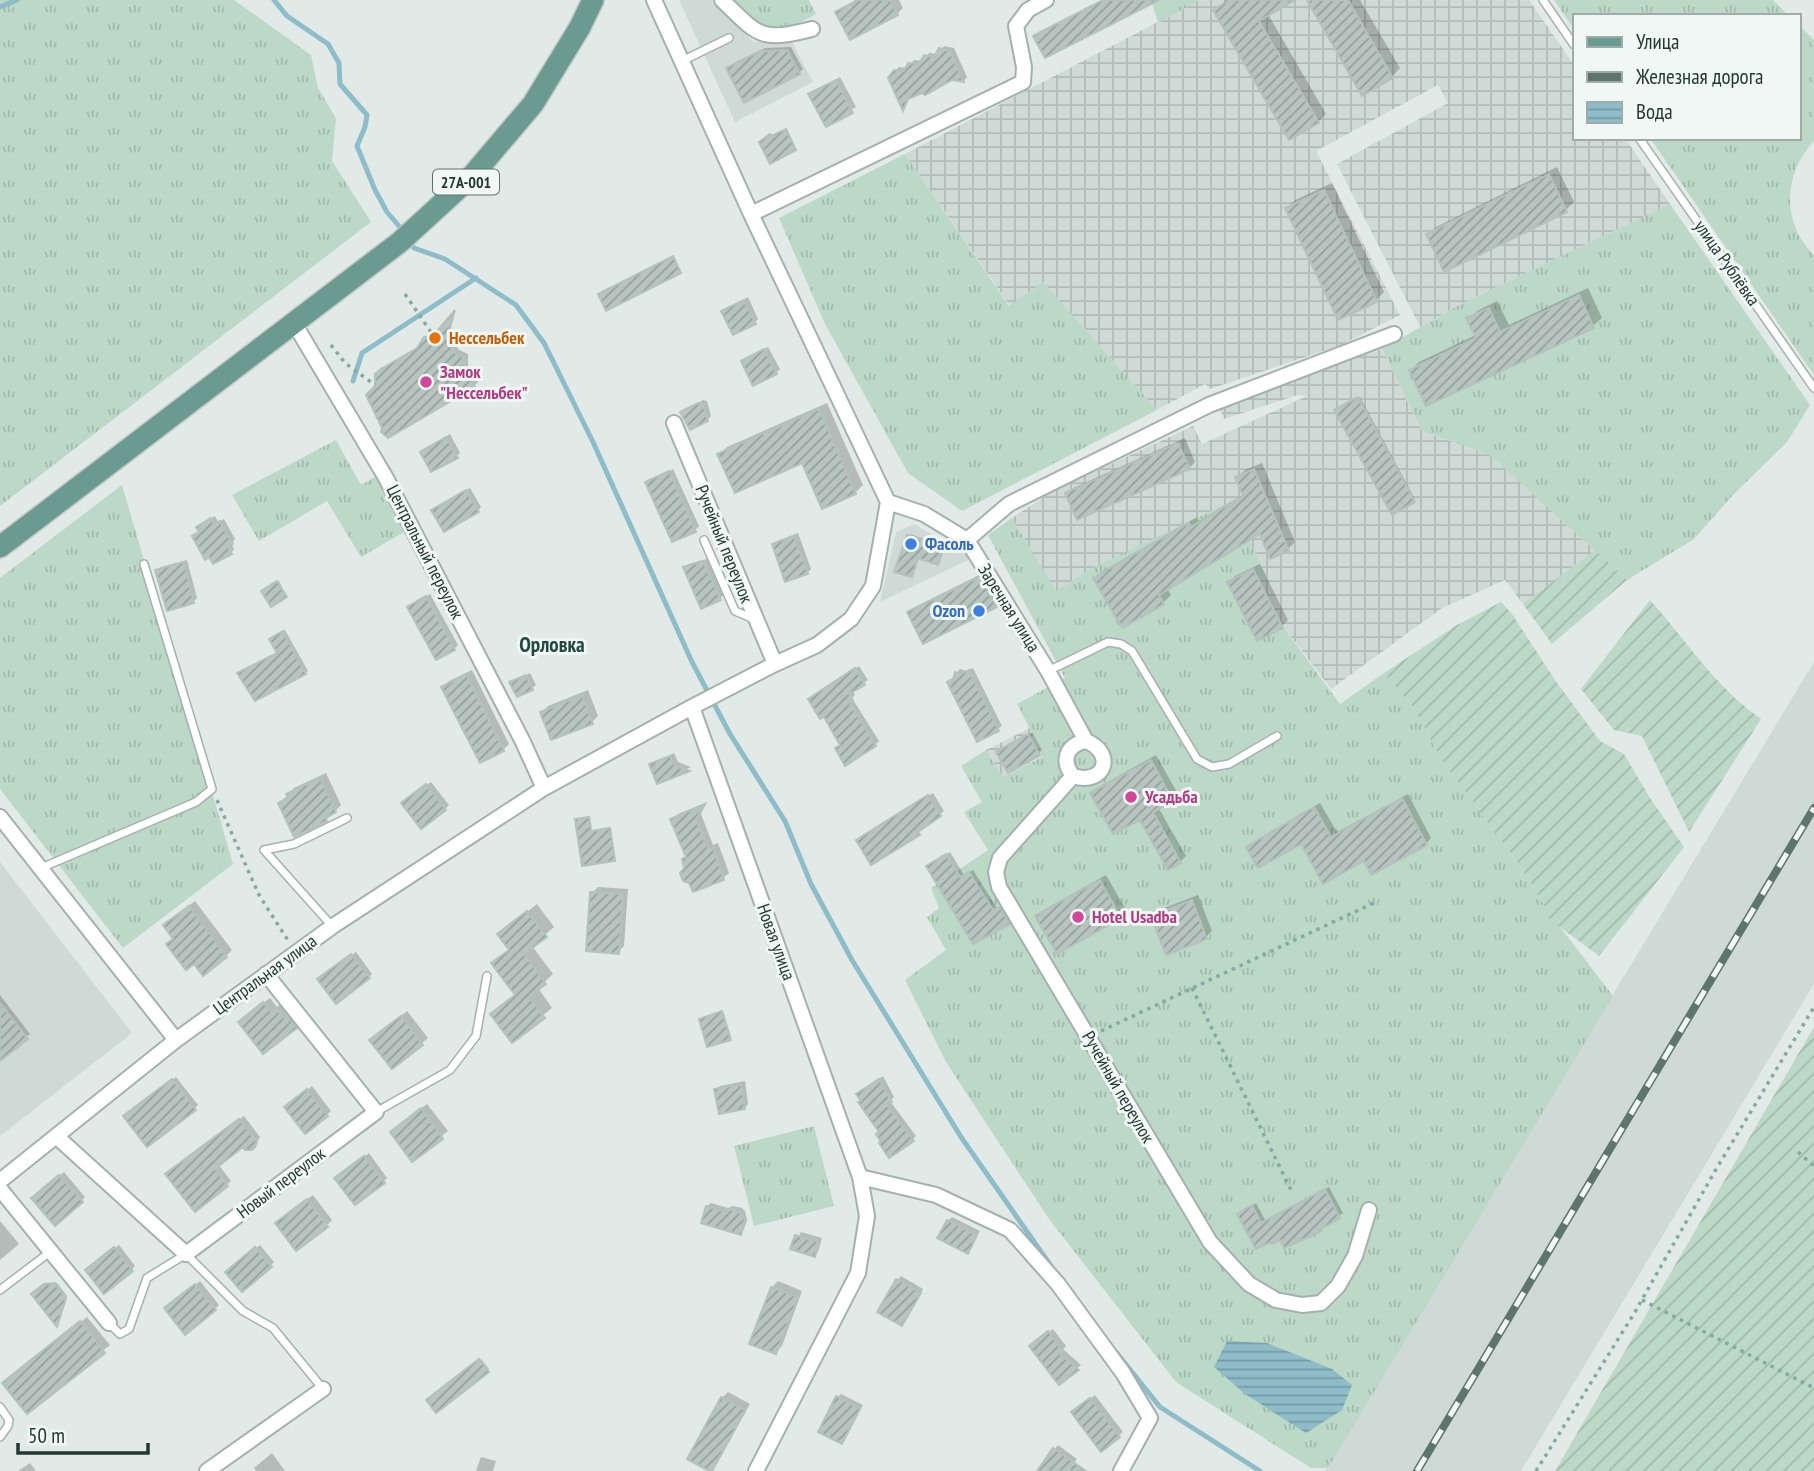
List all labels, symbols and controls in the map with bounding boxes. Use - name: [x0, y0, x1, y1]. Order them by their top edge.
- legend: [1573, 14, 1800, 140]
- text: Улица: [1636, 28, 1679, 55]
- text: Железная дорога: [1635, 63, 1763, 90]
- text: Вода: [1636, 98, 1673, 125]
- road number: 27А-001: [433, 170, 499, 194]
- street label: улица Рублёвка: [1689, 215, 1765, 310]
- place label: Нессельбек: [449, 326, 525, 349]
- marker: Нессельбек: [427, 330, 443, 346]
- place label: Замок "Нессельбек": [440, 360, 528, 404]
- marker: Замок "Нессельбек": [418, 374, 434, 390]
- street label: Центральный переулок: [382, 481, 469, 623]
- street label: Ручейный переулок: [690, 481, 759, 606]
- place label: Фасоль: [925, 532, 974, 555]
- marker: Фасоль: [903, 536, 919, 552]
- street label: Заречная улица: [973, 559, 1046, 656]
- place label: Ozon: [932, 599, 965, 622]
- marker: Ozon: [971, 603, 987, 619]
- district label: Орловка: [519, 631, 585, 658]
- place label: Усадьба: [1144, 785, 1198, 808]
- marker: Усадьба: [1123, 789, 1139, 805]
- street label: Новая улица: [752, 901, 801, 983]
- place label: Hotel Usadba: [1092, 905, 1177, 928]
- marker: Hotel Usadba: [1070, 909, 1086, 925]
- street label: Центральная улица: [208, 929, 321, 1020]
- street label: Ручейный переулок: [1077, 1027, 1160, 1147]
- street label: Новый переулок: [232, 1142, 330, 1223]
- scale bar: [18, 1412, 147, 1456]
- text: 50 m: [28, 1422, 65, 1449]

